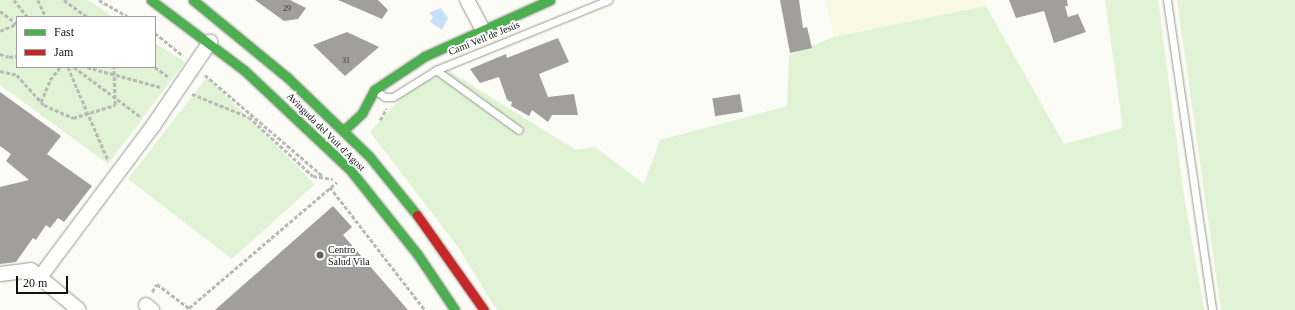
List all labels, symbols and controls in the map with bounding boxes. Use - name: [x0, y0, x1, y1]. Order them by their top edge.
- house number: 29: [283, 4, 291, 14]
- legend: [16, 16, 156, 68]
- street label: Camí Vell de Jesús: [447, 18, 521, 58]
- text: Fast: [54, 25, 74, 39]
- text: Jam: [54, 45, 73, 59]
- house number: 31: [342, 56, 350, 66]
- street label: Avinguda del Vuit d'Agost: [284, 90, 368, 174]
- place label: Centro Salud Vila: [328, 243, 370, 266]
- marker: Centro Salud Vila: [315, 250, 325, 260]
- scale bar: [18, 268, 70, 294]
- text: 20 m: [23, 276, 47, 290]

